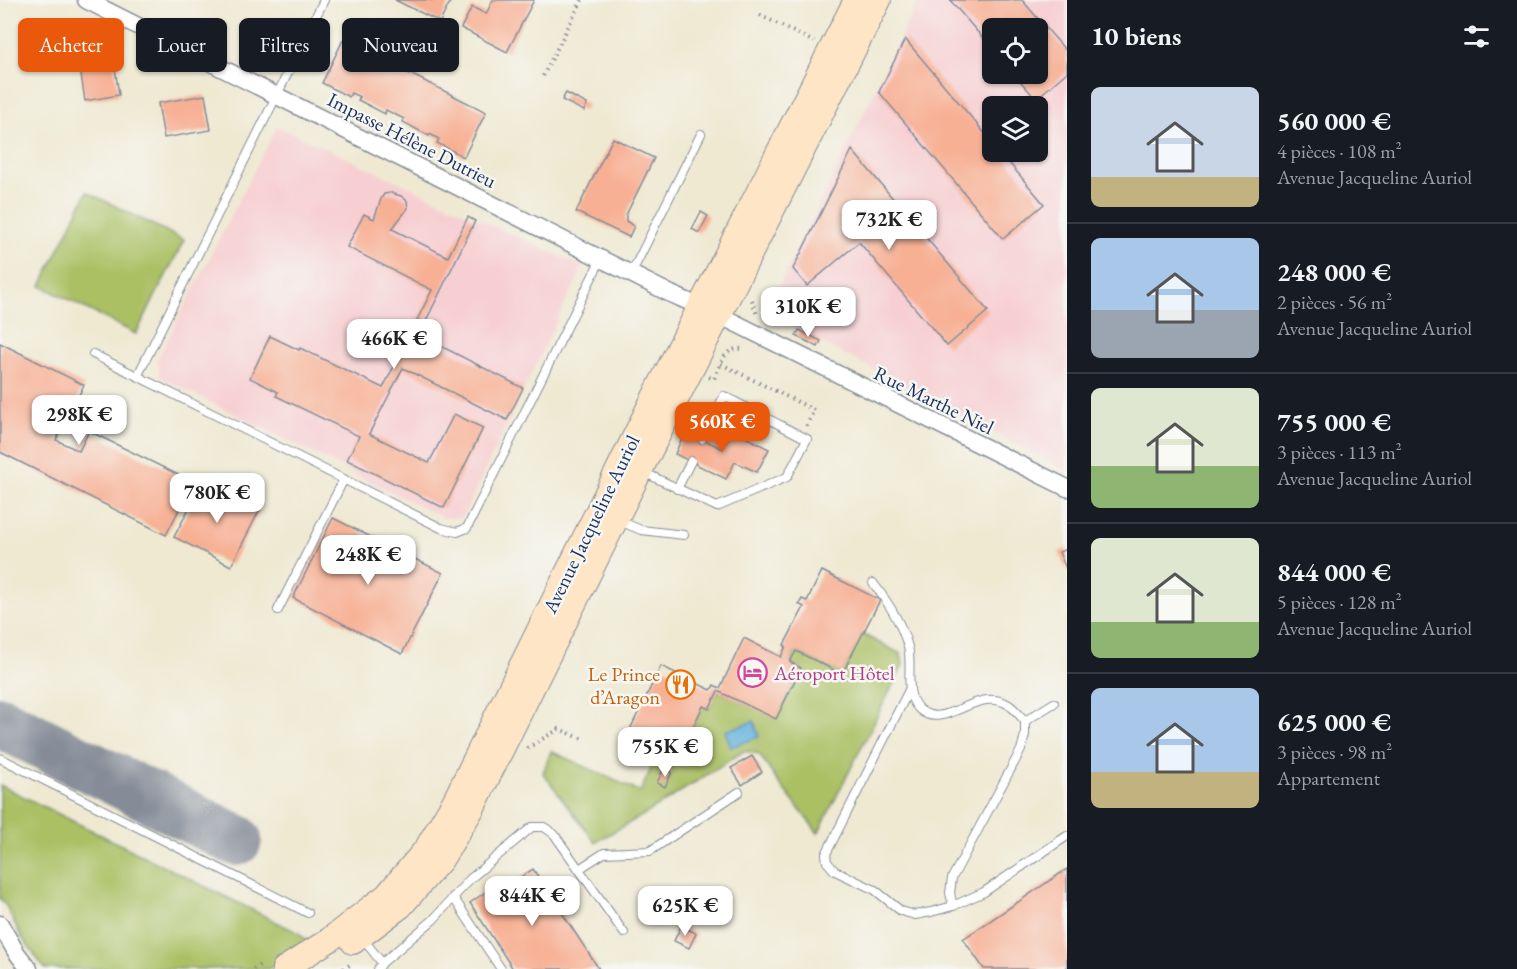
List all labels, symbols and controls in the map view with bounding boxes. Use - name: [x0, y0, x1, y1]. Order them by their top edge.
- chip: Acheter: [18, 18, 124, 72]
- chip: Louer: [136, 18, 227, 72]
- chip: Filtres: [239, 18, 330, 72]
- chip: Nouveau: [342, 18, 459, 72]
- map controls: [982, 18, 1048, 162]
- button: locate: [982, 18, 1048, 84]
- text: 10 biens: [1091, 19, 1181, 53]
- icon: filters: [1460, 20, 1493, 53]
- street label: Impasse Hélène Dutrieu: [323, 86, 501, 194]
- button: layers: [982, 96, 1048, 162]
- text: 560 000 €: [1277, 104, 1391, 138]
- icon: home: [1139, 111, 1211, 183]
- text: 4 pièces · 108 m²: [1277, 138, 1402, 164]
- text: Avenue Jacqueline Auriol: [1277, 164, 1472, 190]
- pin: 732K €: [840, 200, 938, 251]
- text: 732K €: [856, 206, 922, 232]
- text: 248 000 €: [1277, 255, 1391, 289]
- icon: home: [1139, 262, 1211, 334]
- pin: 310K €: [759, 287, 857, 338]
- text: 2 pièces · 56 m²: [1277, 289, 1392, 315]
- text: 310K €: [775, 293, 841, 319]
- text: Avenue Jacqueline Auriol: [1277, 315, 1472, 341]
- pin: 466K €: [345, 319, 443, 370]
- text: 466K €: [361, 325, 427, 351]
- street label: Rue Marthe Niel: [870, 360, 999, 440]
- pin: 298K €: [30, 395, 128, 446]
- text: 298K €: [46, 401, 112, 427]
- pin: 560K €: [673, 402, 771, 453]
- text: 755 000 €: [1277, 405, 1391, 439]
- text: 560K €: [689, 408, 755, 434]
- icon: home: [1139, 412, 1211, 484]
- street label: Avenue Jacqueline Auriol: [536, 430, 646, 618]
- text: 3 pièces · 113 m²: [1277, 439, 1402, 465]
- text: Avenue Jacqueline Auriol: [1277, 465, 1472, 491]
- pin: 780K €: [168, 473, 266, 524]
- text: 780K €: [184, 479, 250, 505]
- pin: 248K €: [319, 535, 417, 586]
- text: 248K €: [335, 541, 401, 567]
- text: 844 000 €: [1277, 555, 1391, 589]
- icon: home: [1139, 562, 1211, 634]
- text: 5 pièces · 128 m²: [1277, 589, 1402, 615]
- text: Avenue Jacqueline Auriol: [1277, 615, 1472, 641]
- hotel icon: Aéroport Hôtel: [737, 657, 769, 689]
- place label: Aéroport Hôtel: [773, 660, 895, 686]
- place label: Le Prince d’Aragon: [588, 661, 660, 710]
- restaurant icon: Le Prince d’Aragon: [665, 669, 697, 701]
- text: 625 000 €: [1277, 705, 1391, 739]
- icon: home: [1139, 712, 1211, 784]
- pin: 755K €: [616, 727, 714, 778]
- text: 755K €: [632, 733, 698, 759]
- text: 3 pièces · 98 m²: [1277, 739, 1392, 765]
- text: Appartement: [1277, 765, 1380, 791]
- pin: 844K €: [483, 876, 581, 927]
- text: 844K €: [499, 882, 565, 908]
- pin: 625K €: [636, 886, 734, 937]
- text: 625K €: [652, 892, 718, 918]

